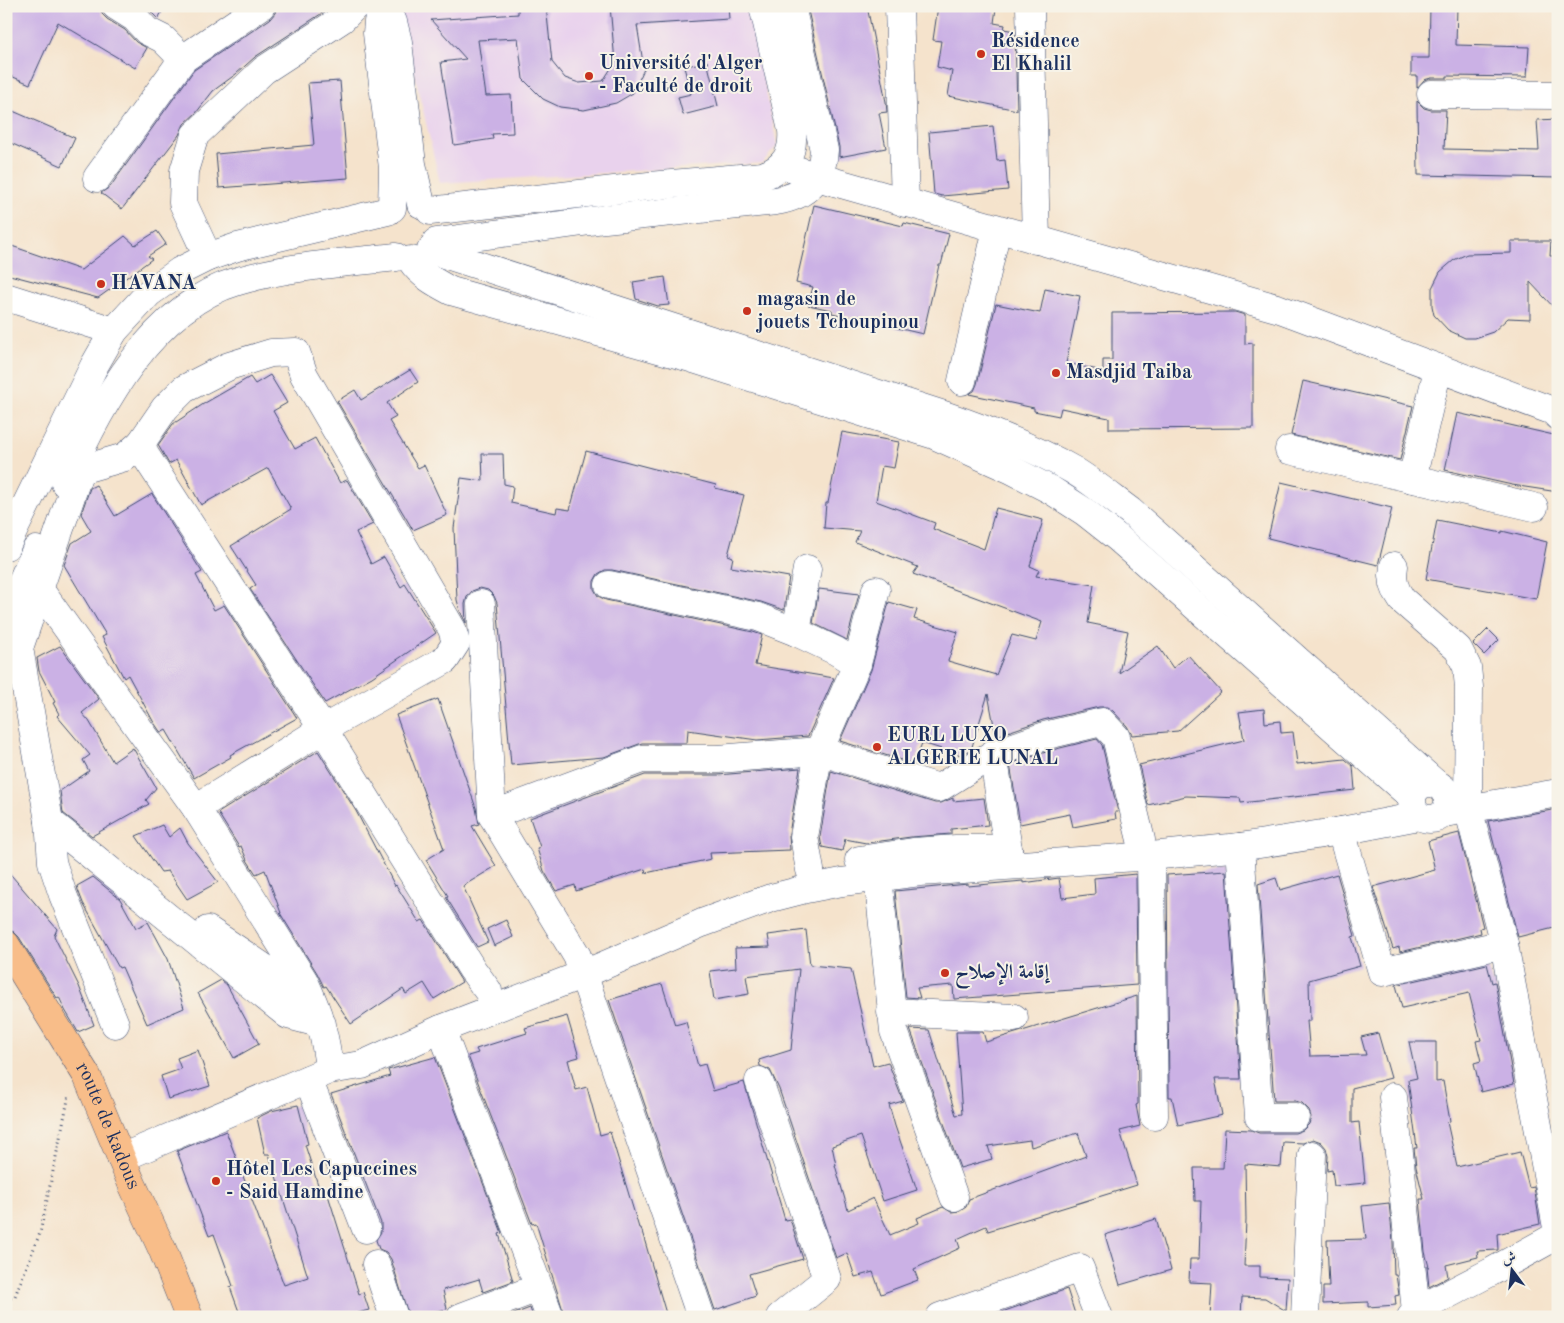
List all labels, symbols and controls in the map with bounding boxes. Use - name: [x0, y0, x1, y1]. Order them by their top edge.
- place label: Résidence El Khalil: [991, 32, 1080, 75]
- marker: Résidence El Khalil: [975, 48, 987, 60]
- place label: Université d'Alger - Faculté de droit: [599, 54, 763, 97]
- marker: Université d'Alger - Faculté de droit: [583, 70, 595, 82]
- place label: HAVANA: [111, 274, 196, 294]
- marker: HAVANA: [95, 278, 107, 290]
- place label: magasin de jouets Tchoupinou: [755, 290, 919, 333]
- marker: magasin de jouets Tchoupinou: [741, 305, 753, 317]
- place label: Masdjid Taiba: [1066, 363, 1192, 383]
- marker: Masdjid Taiba: [1050, 367, 1062, 379]
- place label: EURL LUXO ALGERIE LUNAL: [887, 726, 1058, 769]
- marker: EURL LUXO ALGERIE LUNAL: [871, 741, 883, 753]
- place label: إقامة الإصلاح: [955, 961, 1051, 990]
- marker: إقامة الإصلاح: [939, 967, 951, 979]
- street label: route de kadous: [71, 1059, 143, 1193]
- place label: Hôtel Les Capuccines - Said Hamdine: [226, 1160, 417, 1203]
- marker: Hôtel Les Capuccines - Said Hamdine: [210, 1175, 222, 1187]
- north arrow: [1486, 1246, 1536, 1296]
- text: ش: [1500, 1250, 1518, 1267]

